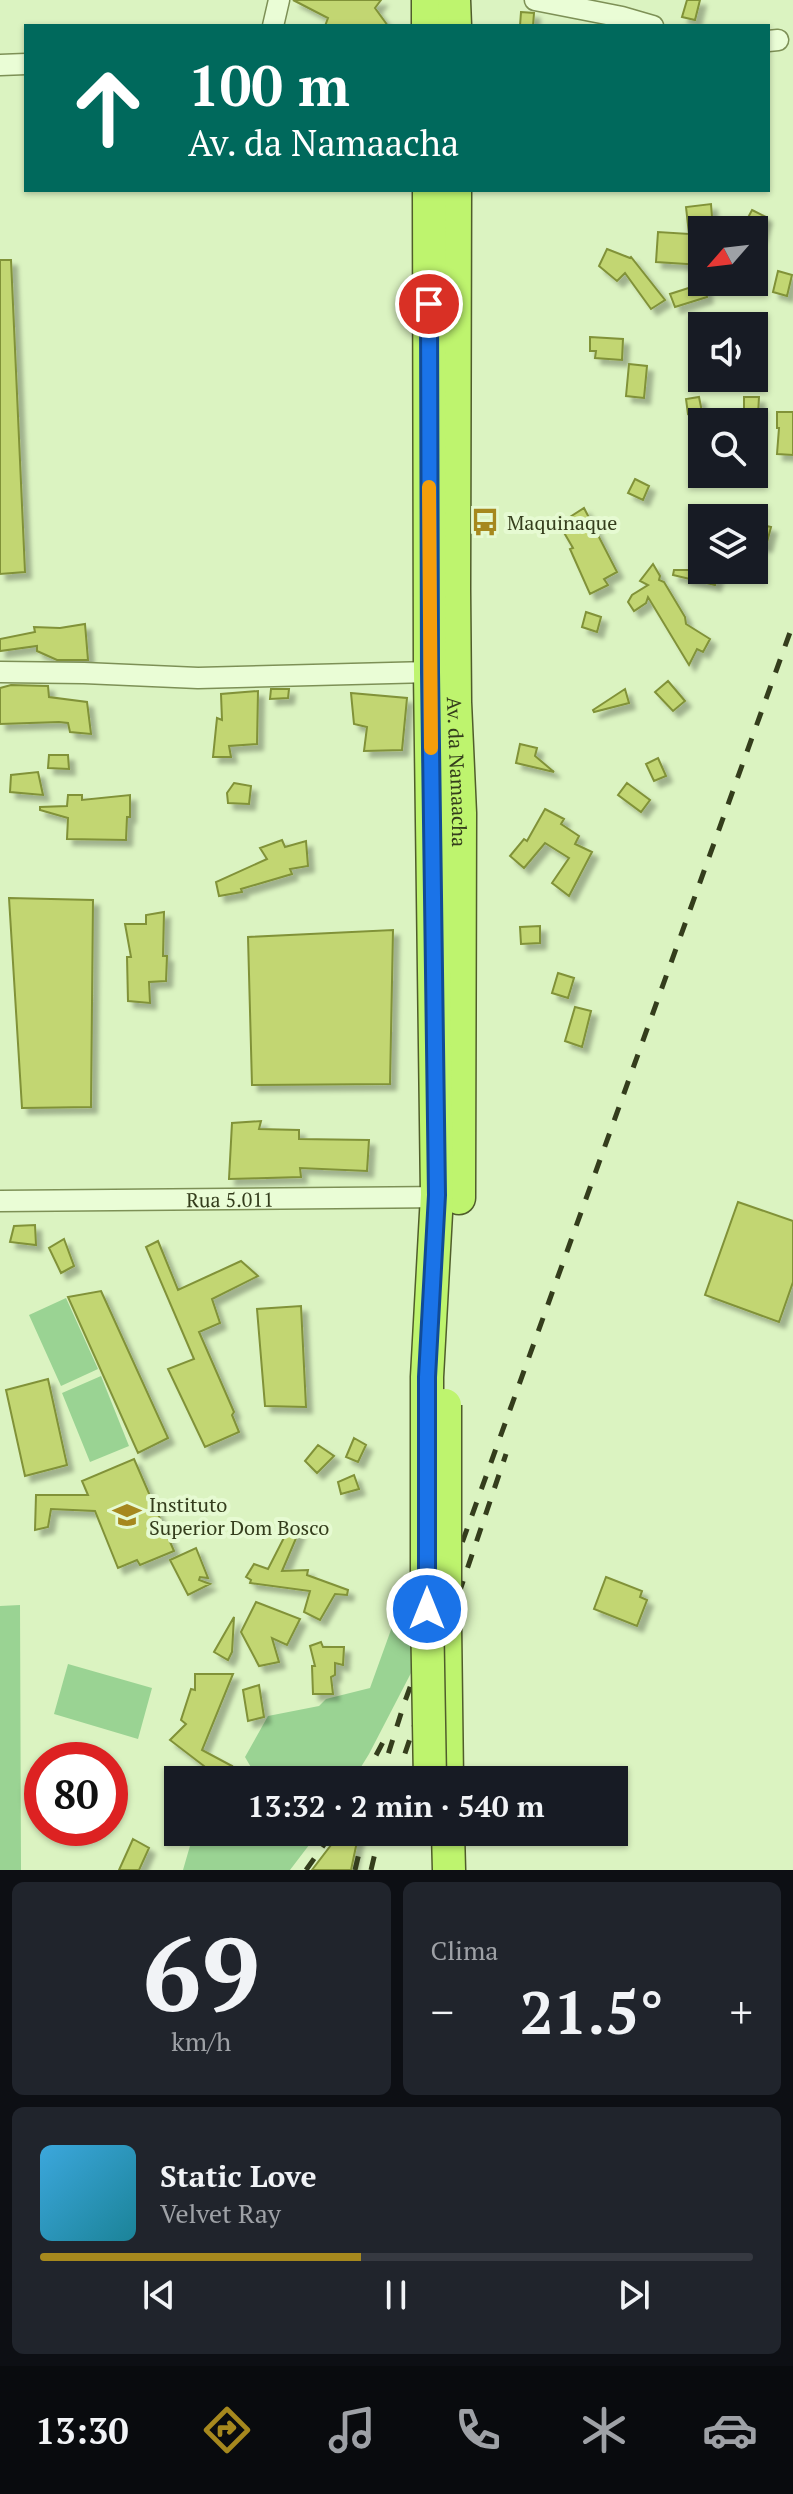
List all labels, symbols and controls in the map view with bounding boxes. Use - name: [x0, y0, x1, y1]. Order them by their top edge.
- text: 100 m: [188, 48, 350, 122]
- icon: ahead: [56, 56, 160, 160]
- text: Av. da Namaacha: [188, 119, 459, 166]
- north arrow: [688, 216, 768, 296]
- map controls: [688, 216, 768, 584]
- pin: [395, 270, 463, 338]
- icon: arrive: [407, 282, 451, 326]
- button: sound: [688, 312, 768, 392]
- button: search: [688, 408, 768, 488]
- button: layers: [688, 504, 768, 584]
- bus stop icon: Maquinaque: [470, 507, 500, 537]
- place label: Maquinaque: [507, 509, 617, 536]
- street label: Av. da Namaacha: [441, 696, 474, 847]
- street label: Rua 5.011: [186, 1185, 274, 1213]
- place label: Instituto Superior Dom Bosco: [149, 1491, 329, 1541]
- school or university icon: Instituto Superior Dom Bosco: [112, 1500, 142, 1530]
- position arrow: [385, 1567, 469, 1651]
- speed limit sign: 80: [24, 1742, 128, 1846]
- text: 13:32 · 2 min · 540 m: [248, 1786, 544, 1826]
- text: 69: [142, 1903, 260, 2041]
- text: Clima: [431, 1933, 498, 1967]
- text: 21.5°: [520, 1972, 664, 2051]
- text: −: [431, 1982, 454, 2041]
- text: +: [730, 1982, 753, 2041]
- text: km/h: [171, 2024, 231, 2058]
- text: Static Love: [160, 2156, 317, 2196]
- text: Velvet Ray: [160, 2196, 281, 2230]
- icon: previous: [137, 2273, 181, 2317]
- icon: pause: [374, 2273, 418, 2317]
- icon: next: [612, 2273, 656, 2317]
- icon: directions: [199, 2402, 255, 2458]
- icon: music: [324, 2402, 380, 2458]
- icon: phone: [450, 2402, 506, 2458]
- icon: climate: [576, 2402, 632, 2458]
- icon: car: [702, 2402, 758, 2458]
- text: 13:30: [35, 2407, 129, 2454]

